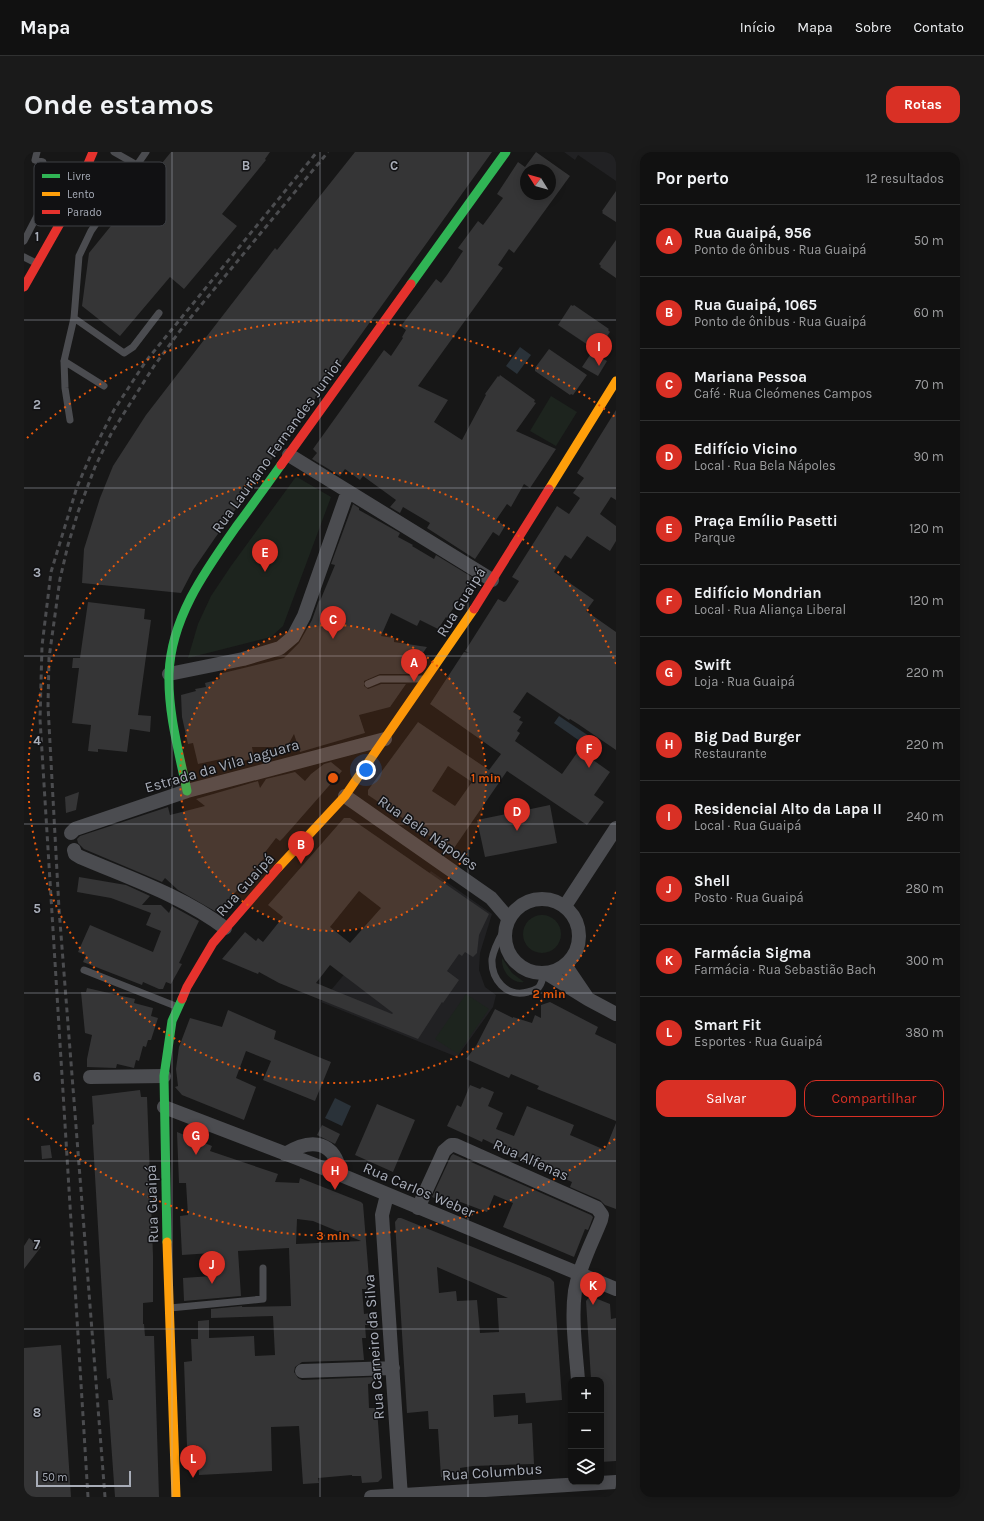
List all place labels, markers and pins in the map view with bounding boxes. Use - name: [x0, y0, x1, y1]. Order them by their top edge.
- pin: I: [586, 333, 612, 366]
- pin: E: [252, 539, 278, 572]
- pin: C: [320, 606, 346, 639]
- pin: A: [401, 649, 427, 682]
- pin: F: [576, 735, 602, 768]
- centre of rings: [326, 771, 340, 785]
- pin: D: [504, 798, 530, 831]
- pin: B: [288, 831, 314, 864]
- pin: G: [183, 1122, 209, 1155]
- pin: H: [322, 1157, 348, 1190]
- pin: J: [199, 1251, 225, 1284]
- pin: K: [580, 1272, 606, 1305]
- pin: L: [180, 1445, 206, 1478]

